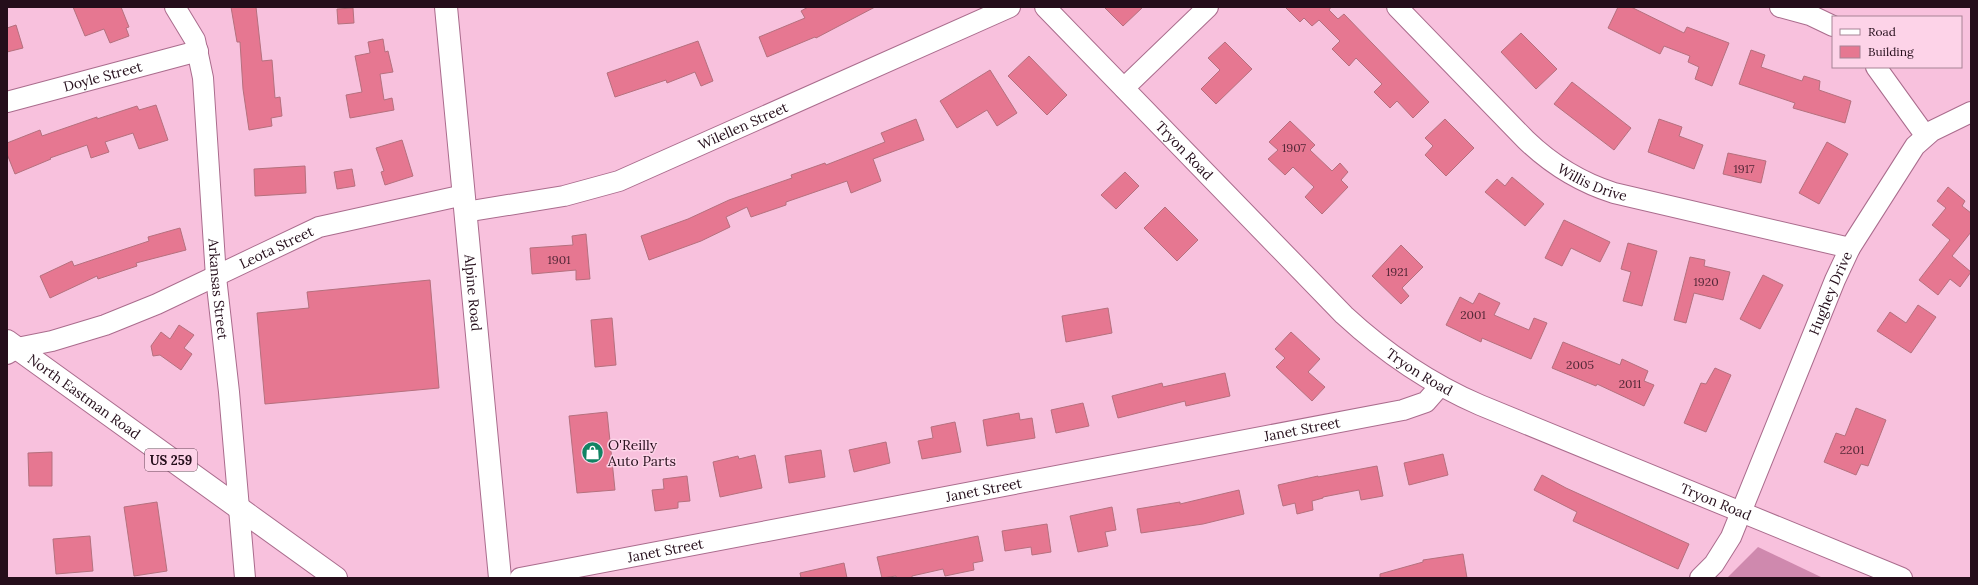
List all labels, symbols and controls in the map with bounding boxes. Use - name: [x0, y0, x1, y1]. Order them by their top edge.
- legend: [1832, 16, 1962, 68]
- text: Road: [1868, 24, 1896, 39]
- text: Building: [1868, 44, 1914, 59]
- street label: Doyle Street: [61, 57, 144, 96]
- street label: Wilellen Street: [695, 98, 791, 154]
- street label: Tryon Road: [1152, 117, 1217, 184]
- house number: 1907: [1282, 140, 1306, 155]
- street label: Willis Drive: [1554, 159, 1629, 205]
- house number: 1917: [1733, 161, 1755, 176]
- street label: Leota Street: [236, 222, 317, 273]
- street label: Arkansas Street: [204, 237, 232, 341]
- street label: Hughey Drive: [1805, 248, 1856, 338]
- street label: Alpine Road: [460, 252, 486, 332]
- house number: 1901: [547, 252, 571, 267]
- house number: 1921: [1386, 264, 1408, 279]
- house number: 1920: [1693, 274, 1719, 289]
- house number: 2001: [1460, 307, 1486, 322]
- street label: Tryon Road: [1383, 344, 1456, 399]
- street label: North Eastman Road: [24, 350, 144, 443]
- house number: 2005: [1566, 357, 1594, 372]
- house number: 2011: [1619, 376, 1641, 391]
- street label: Janet Street: [1261, 413, 1342, 445]
- place label: O'Reilly Auto Parts: [607, 436, 676, 470]
- shop icon: O'Reilly Auto Parts: [579, 440, 605, 466]
- house number: 2201: [1840, 442, 1864, 457]
- road number: US 259: [145, 449, 197, 471]
- street label: Janet Street: [943, 474, 1024, 506]
- street label: Tryon Road: [1678, 479, 1754, 524]
- street label: Janet Street: [625, 534, 706, 567]

